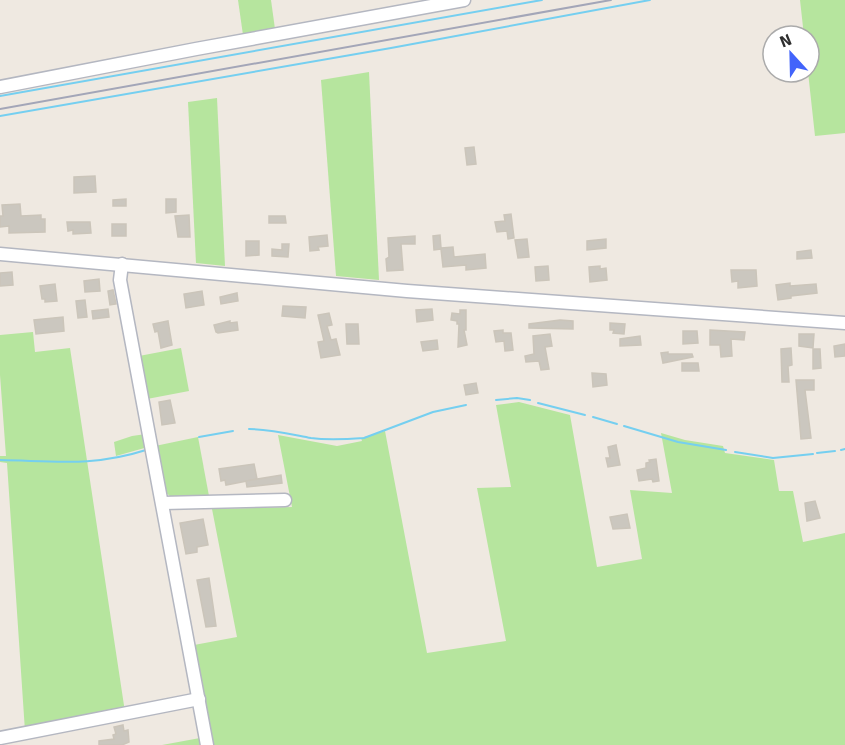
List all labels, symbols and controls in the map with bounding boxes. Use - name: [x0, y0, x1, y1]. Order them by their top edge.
- north arrow: [761, 24, 821, 84]
- text: N: [777, 30, 795, 52]

